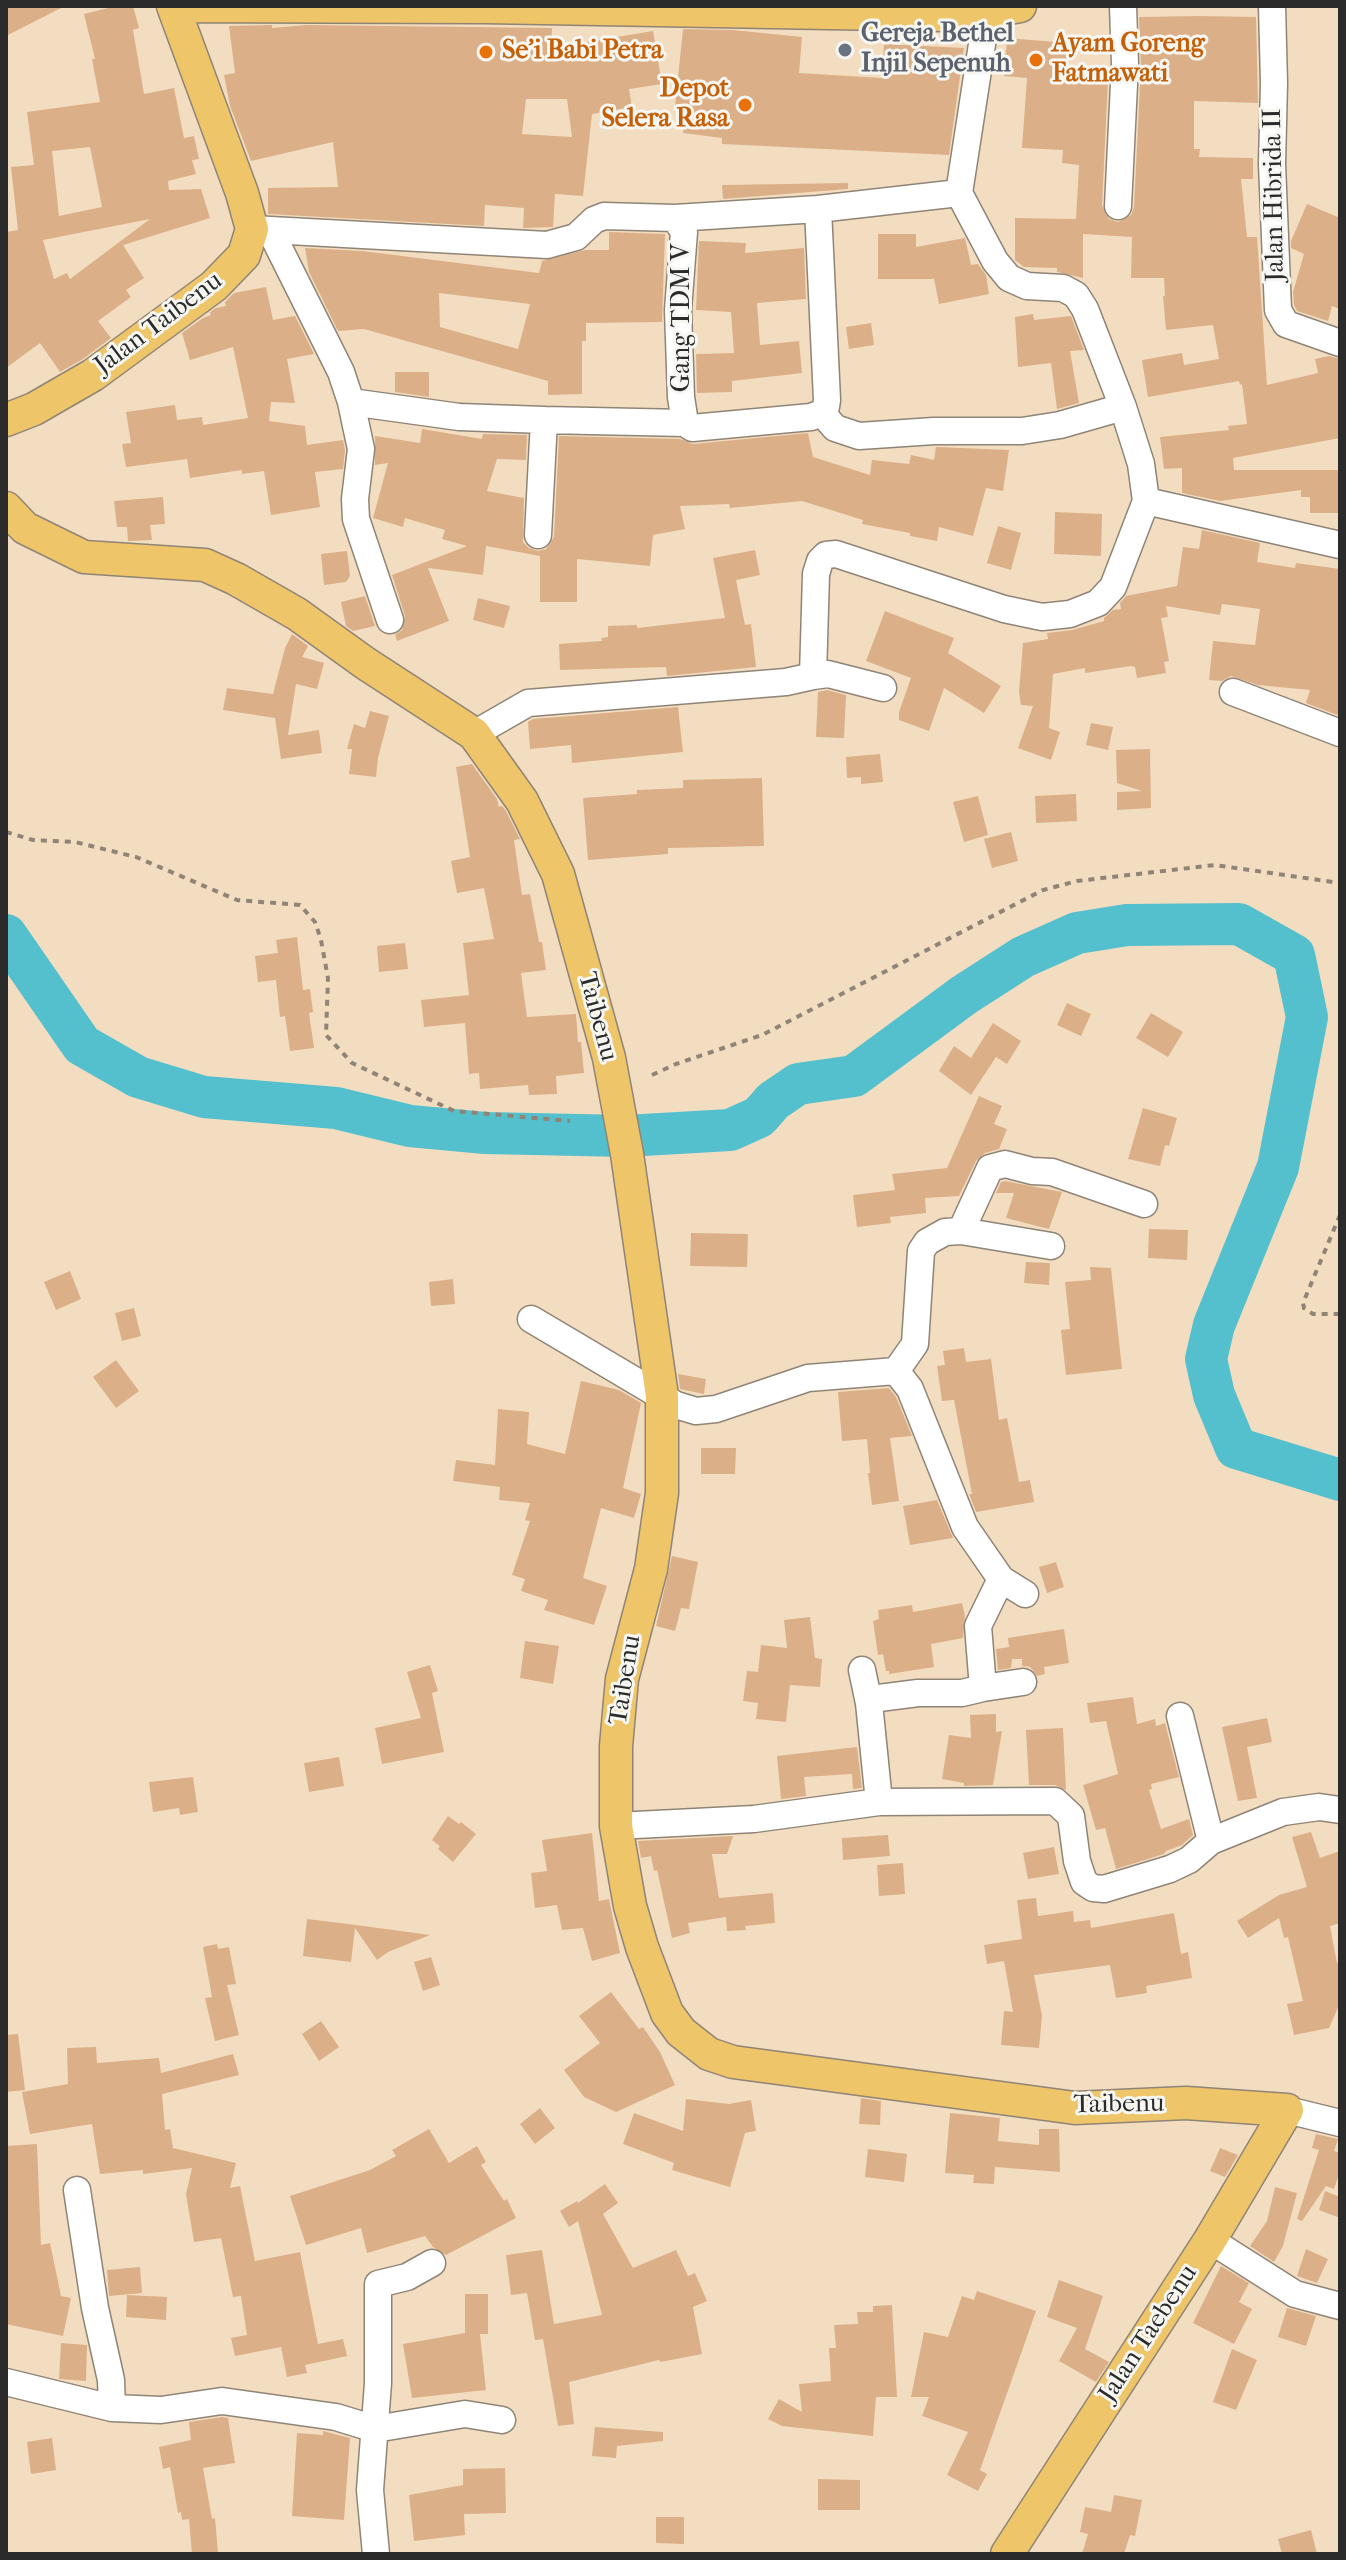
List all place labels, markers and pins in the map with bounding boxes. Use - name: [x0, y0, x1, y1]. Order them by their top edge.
- place label: Gereja Bethel Injil Sepenuh: [861, 19, 1014, 80]
- place label: Ayam Goreng Fatmawati: [1052, 29, 1205, 90]
- place label: Se'i Babi Petra: [502, 36, 663, 68]
- marker: Gereja Bethel Injil Sepenuh: [836, 41, 854, 59]
- marker: Se'i Babi Petra: [477, 43, 495, 61]
- marker: Ayam Goreng Fatmawati: [1027, 51, 1045, 69]
- place label: Depot Selera Rasa: [601, 74, 729, 136]
- marker: Depot Selera Rasa: [736, 96, 754, 114]

